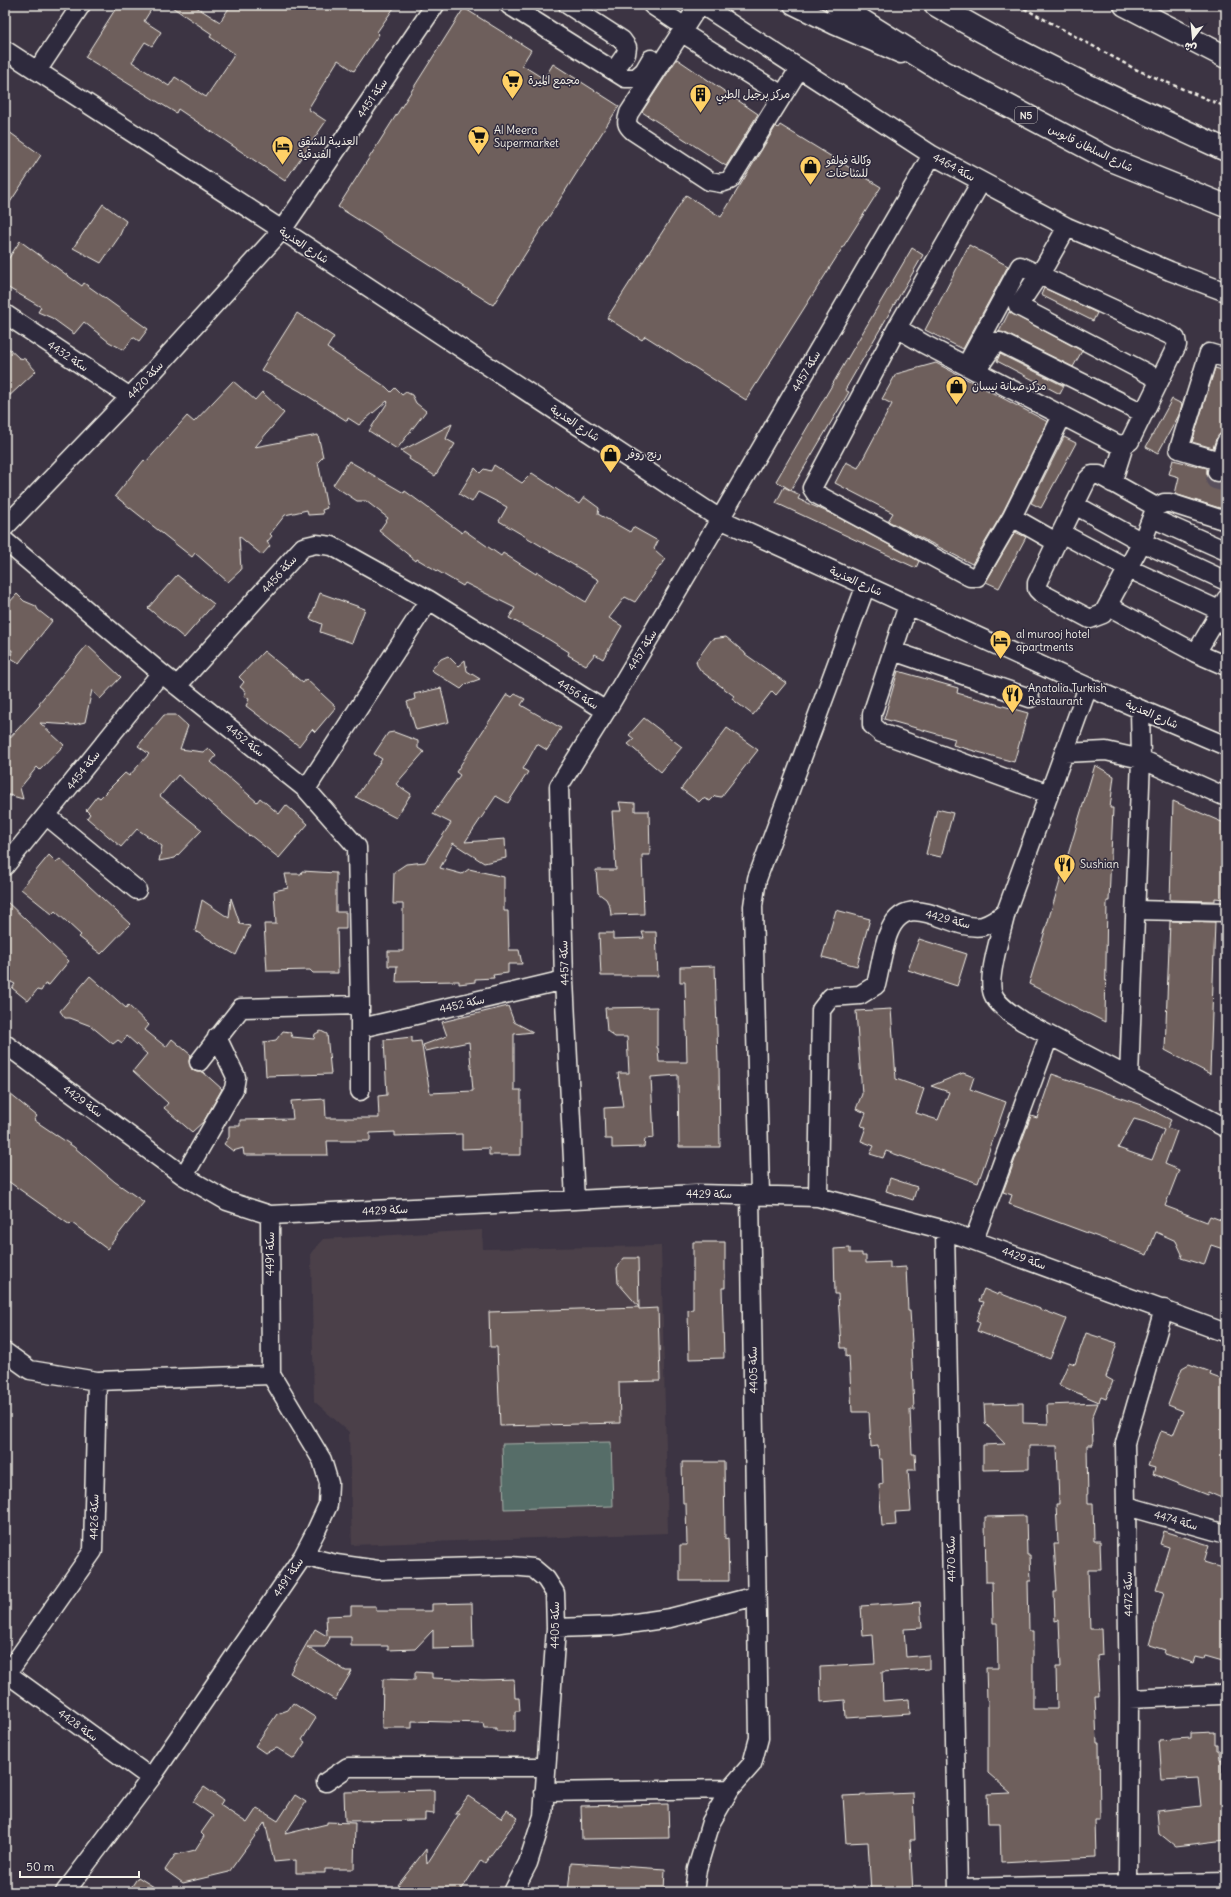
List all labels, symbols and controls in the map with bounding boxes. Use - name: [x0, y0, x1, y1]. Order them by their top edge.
- north arrow: [1173, 18, 1213, 58]
- text: ش: [1182, 39, 1198, 56]
- supermarket icon: مجمع الميرة: [499, 67, 525, 100]
- place label: مجمع الميرة: [528, 73, 580, 89]
- street label: سكة 4451: [354, 76, 390, 120]
- building icon: مركز برجيل الطبي: [688, 81, 714, 114]
- place label: مركز برجيل الطبي: [716, 87, 790, 105]
- road number: N5: [1015, 107, 1037, 123]
- street label: شارع السلطان قابوس: [1045, 121, 1136, 176]
- supermarket icon: Al Meera Supermarket: [465, 123, 491, 156]
- place label: Al Meera Supermarket: [494, 123, 559, 150]
- hotel icon: العذيبة للشقق الفندقية: [269, 134, 295, 167]
- place label: العذيبة للشقق الفندقية: [298, 134, 358, 161]
- street label: سكة 4464: [930, 150, 978, 184]
- shop icon: وكالة فولفو للشاحنات: [798, 153, 824, 186]
- place label: وكالة فولفو للشاحنات: [825, 153, 871, 180]
- street label: شارع العذيبة: [276, 224, 331, 268]
- street label: سكة 4432: [45, 338, 91, 374]
- street label: سكة 4457: [789, 348, 823, 394]
- street label: سكة 4420: [124, 358, 166, 402]
- shop icon: مركز صيانة نيسان: [944, 373, 970, 406]
- place label: مركز صيانة نيسان: [972, 379, 1046, 393]
- street label: شارع العذيبة: [547, 402, 602, 446]
- shop icon: رنج روفر: [598, 441, 624, 474]
- place label: رنج روفر: [625, 447, 662, 462]
- street label: سكة 4456: [258, 552, 300, 596]
- street label: شارع العذيبة: [827, 563, 884, 601]
- street label: سكة 4457: [624, 627, 660, 673]
- hotel icon: al murooj hotel apartments: [987, 627, 1013, 660]
- place label: al murooj hotel apartments: [1016, 627, 1090, 654]
- street label: سكة 4456: [555, 676, 601, 712]
- restaurant icon: Anatolia Turkish Restaurant: [1000, 681, 1026, 714]
- place label: Anatolia Turkish Restaurant: [1028, 681, 1107, 708]
- street label: شارع العذيبة: [1123, 697, 1180, 733]
- street label: سكة 4452: [223, 720, 267, 760]
- street label: سكة 4454: [63, 747, 103, 793]
- restaurant icon: Sushian: [1052, 851, 1078, 884]
- place label: Sushian: [1080, 857, 1119, 871]
- street label: سكة 4429: [924, 907, 972, 931]
- street label: سكة 4457: [556, 940, 572, 986]
- street label: سكة 4452: [438, 992, 486, 1016]
- street label: سكة 4429: [60, 1082, 106, 1120]
- street label: سكة 4429: [686, 1187, 732, 1201]
- street label: سكة 4429: [362, 1202, 408, 1218]
- street label: سكة 4491: [263, 1232, 277, 1276]
- street label: سكة 4429: [1000, 1244, 1048, 1272]
- street label: سكة 4405: [746, 1346, 760, 1394]
- street label: سكة 4426: [87, 1494, 101, 1540]
- street label: سكة 4474: [1152, 1507, 1200, 1533]
- street label: سكة 4470: [944, 1536, 958, 1582]
- street label: سكة 4491: [270, 1555, 306, 1599]
- street label: سكة 4472: [1121, 1571, 1135, 1617]
- street label: سكة 4405: [548, 1601, 562, 1649]
- street label: سكة 4428: [55, 1706, 101, 1744]
- scale bar: [20, 1853, 139, 1879]
- text: 50 m: [26, 1859, 55, 1874]

